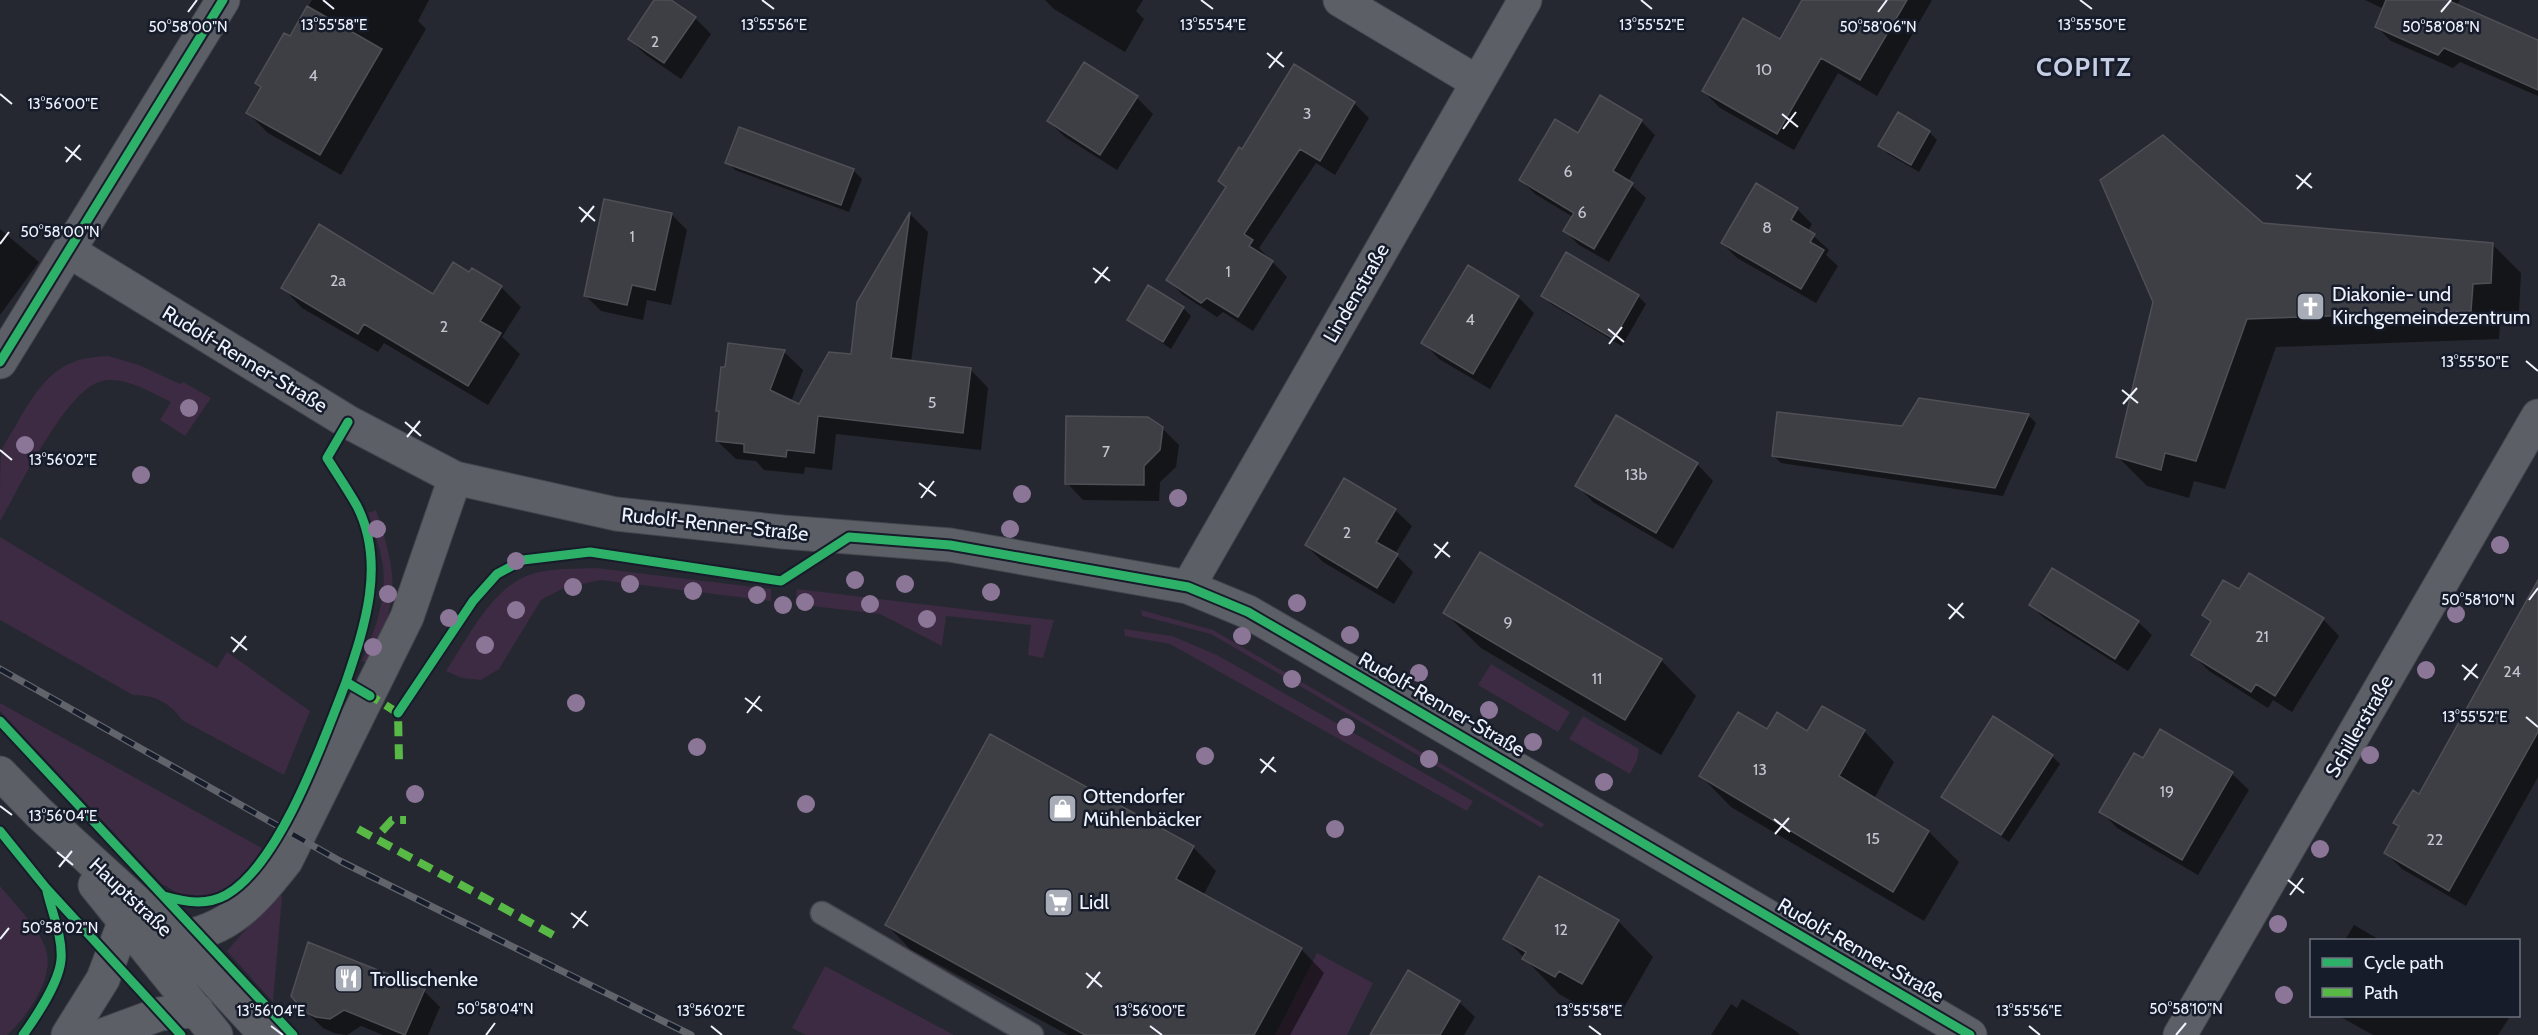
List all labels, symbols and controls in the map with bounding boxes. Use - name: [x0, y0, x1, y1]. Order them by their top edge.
- text: 13°55'58"E: [301, 16, 367, 34]
- text: 13°55'56"E: [741, 16, 807, 34]
- text: 13°55'54"E: [1180, 16, 1246, 34]
- text: 13°55'52"E: [1619, 16, 1685, 34]
- text: 13°55'50"E: [2058, 16, 2126, 34]
- text: 50°58'00"N: [148, 18, 228, 36]
- text: 50°58'06"N: [1839, 18, 1917, 36]
- text: 50°58'08"N: [2402, 18, 2480, 36]
- house number: 2: [651, 32, 659, 51]
- district label: COPITZ: [2036, 51, 2132, 83]
- house number: 10: [1756, 60, 1772, 79]
- house number: 4: [308, 66, 318, 85]
- text: 13°56'00"E: [28, 95, 98, 113]
- house number: 3: [1303, 104, 1311, 123]
- house number: 6: [1563, 162, 1573, 181]
- house number: 6: [1577, 203, 1587, 222]
- house number: 8: [1762, 218, 1772, 237]
- text: 50°58'00"N: [20, 223, 100, 241]
- house number: 1: [629, 227, 635, 246]
- street label: Lindenstraße: [1318, 239, 1394, 347]
- house number: 1: [1225, 262, 1231, 281]
- house number: 2a: [330, 271, 346, 290]
- place label: Diakonie- und Kirchgemeindezentrum: [2332, 282, 2530, 329]
- church icon: Diakonie- und Kirchgemeindezentrum: [2295, 290, 2327, 322]
- street label: Rudolf-Renner-Straße: [158, 300, 332, 418]
- house number: 4: [1465, 310, 1475, 329]
- house number: 2: [440, 317, 448, 336]
- text: 13°55'50"E: [2441, 353, 2509, 371]
- house number: 5: [928, 393, 936, 412]
- house number: 7: [1102, 442, 1110, 461]
- text: 13°56'02"E: [29, 451, 97, 469]
- house number: 13b: [1625, 465, 1647, 484]
- street label: Rudolf-Renner-Straße: [620, 502, 810, 546]
- house number: 2: [1343, 523, 1351, 542]
- text: 50°58'10"N: [2441, 591, 2515, 609]
- house number: 9: [1503, 613, 1513, 632]
- house number: 21: [2255, 627, 2269, 646]
- street label: Rudolf-Renner-Straße: [1355, 647, 1529, 761]
- house number: 24: [2503, 662, 2521, 681]
- house number: 11: [1592, 669, 1602, 688]
- street label: Schillerstraße: [2320, 671, 2398, 781]
- text: 13°55'52"E: [2442, 708, 2508, 726]
- house number: 13: [1753, 760, 1767, 779]
- house number: 19: [2160, 782, 2174, 801]
- place label: Ottendorfer Mühlenbäcker: [1083, 784, 1202, 831]
- shop icon: Ottendorfer Mühlenbäcker: [1046, 792, 1078, 824]
- text: 13°56'04"E: [29, 807, 97, 825]
- house number: 15: [1866, 829, 1880, 848]
- house number: 22: [2427, 830, 2443, 849]
- street label: Hauptstraße: [85, 853, 177, 941]
- supermarket icon: Lidl: [1042, 886, 1074, 918]
- place label: Lidl: [1079, 890, 1109, 914]
- street label: Rudolf-Renner-Straße: [1774, 893, 1948, 1007]
- text: 50°58'02"N: [22, 919, 98, 937]
- house number: 12: [1554, 920, 1568, 939]
- legend: [2310, 939, 2520, 1017]
- text: Cycle path: [2364, 952, 2444, 974]
- restaurant icon: Trollischenke: [333, 963, 365, 995]
- place label: Trollischenke: [370, 967, 478, 991]
- text: Path: [2364, 982, 2398, 1004]
- text: 50°58'04"N: [456, 1000, 534, 1018]
- text: 50°58'10"N: [2149, 1000, 2223, 1018]
- text: 13°56'04"E: [237, 1002, 305, 1020]
- text: 13°56'02"E: [677, 1002, 745, 1020]
- text: 13°56'00"E: [1115, 1002, 1185, 1020]
- text: 13°55'58"E: [1556, 1002, 1622, 1020]
- text: 13°55'56"E: [1996, 1002, 2062, 1020]

